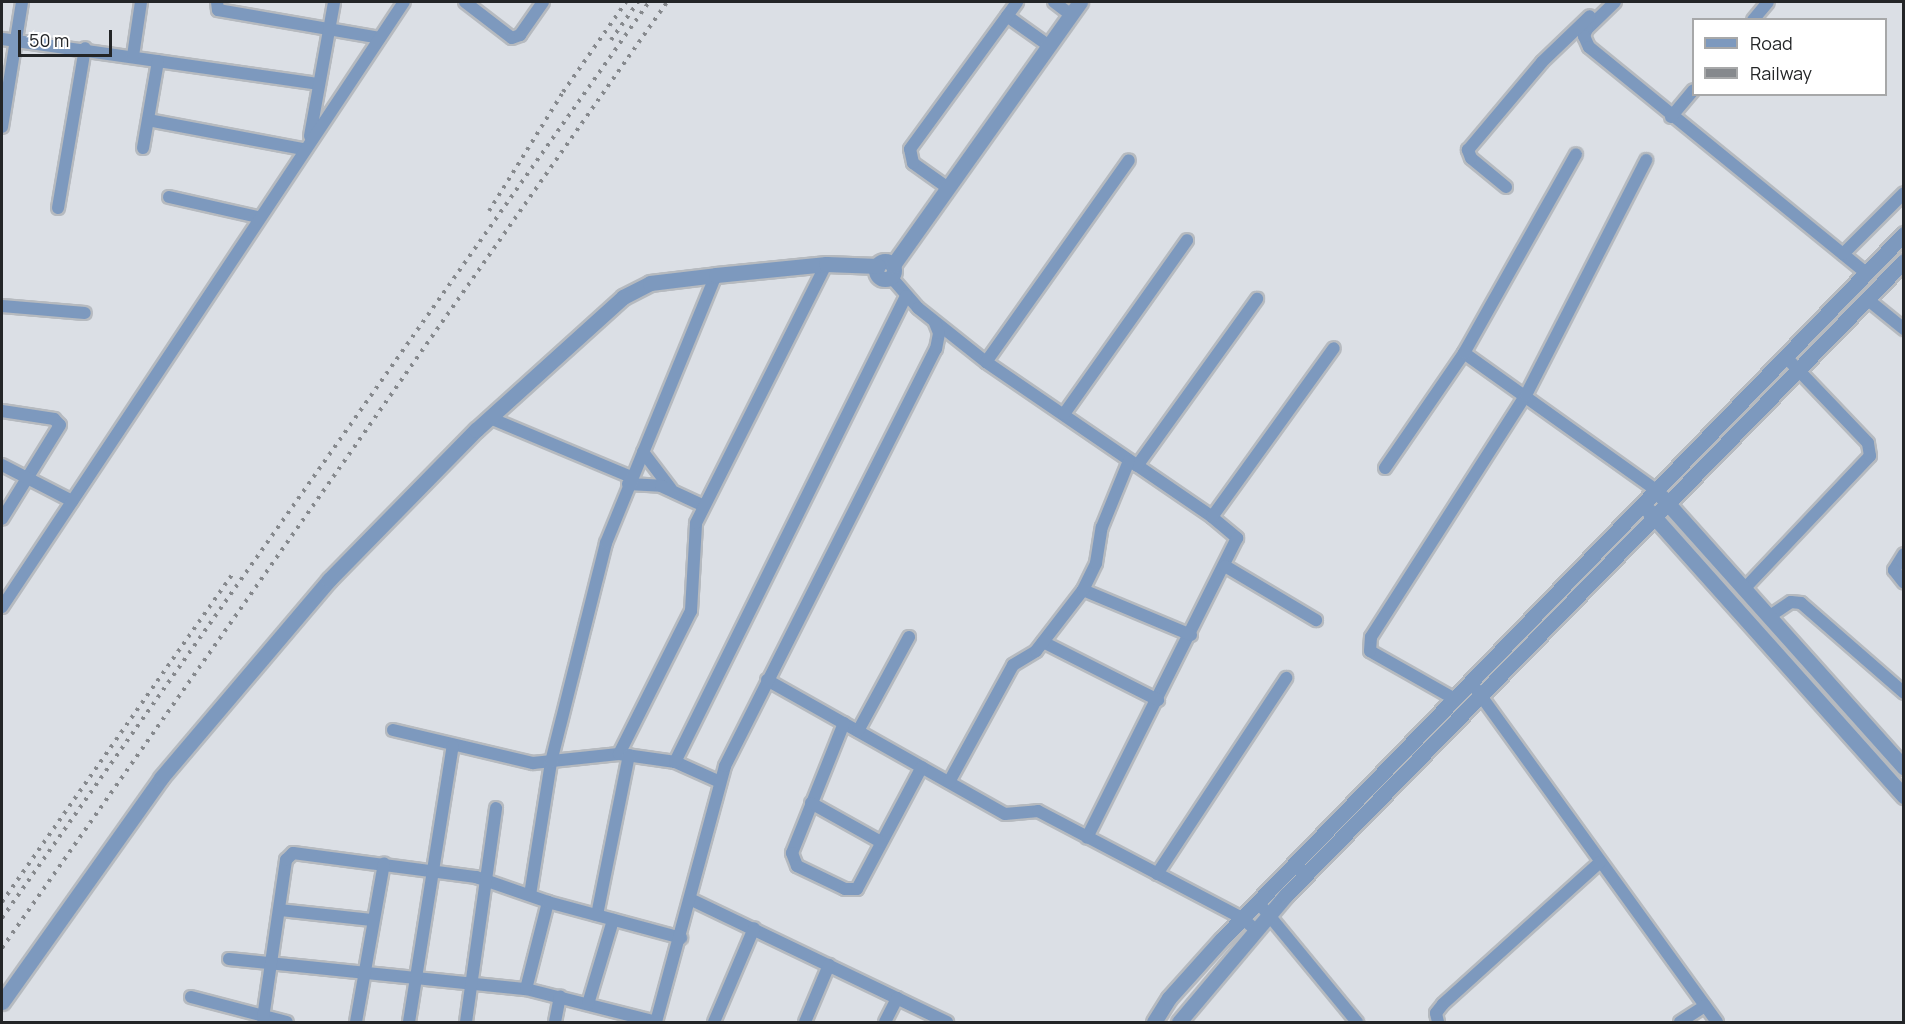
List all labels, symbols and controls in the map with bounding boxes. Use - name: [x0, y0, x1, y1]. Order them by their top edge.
- scale bar: [21, 18, 116, 56]
- legend: [1692, 18, 1887, 96]
- text: 50 m: [29, 28, 69, 52]
- text: Road: [1750, 31, 1793, 55]
- text: Railway: [1750, 61, 1812, 85]

